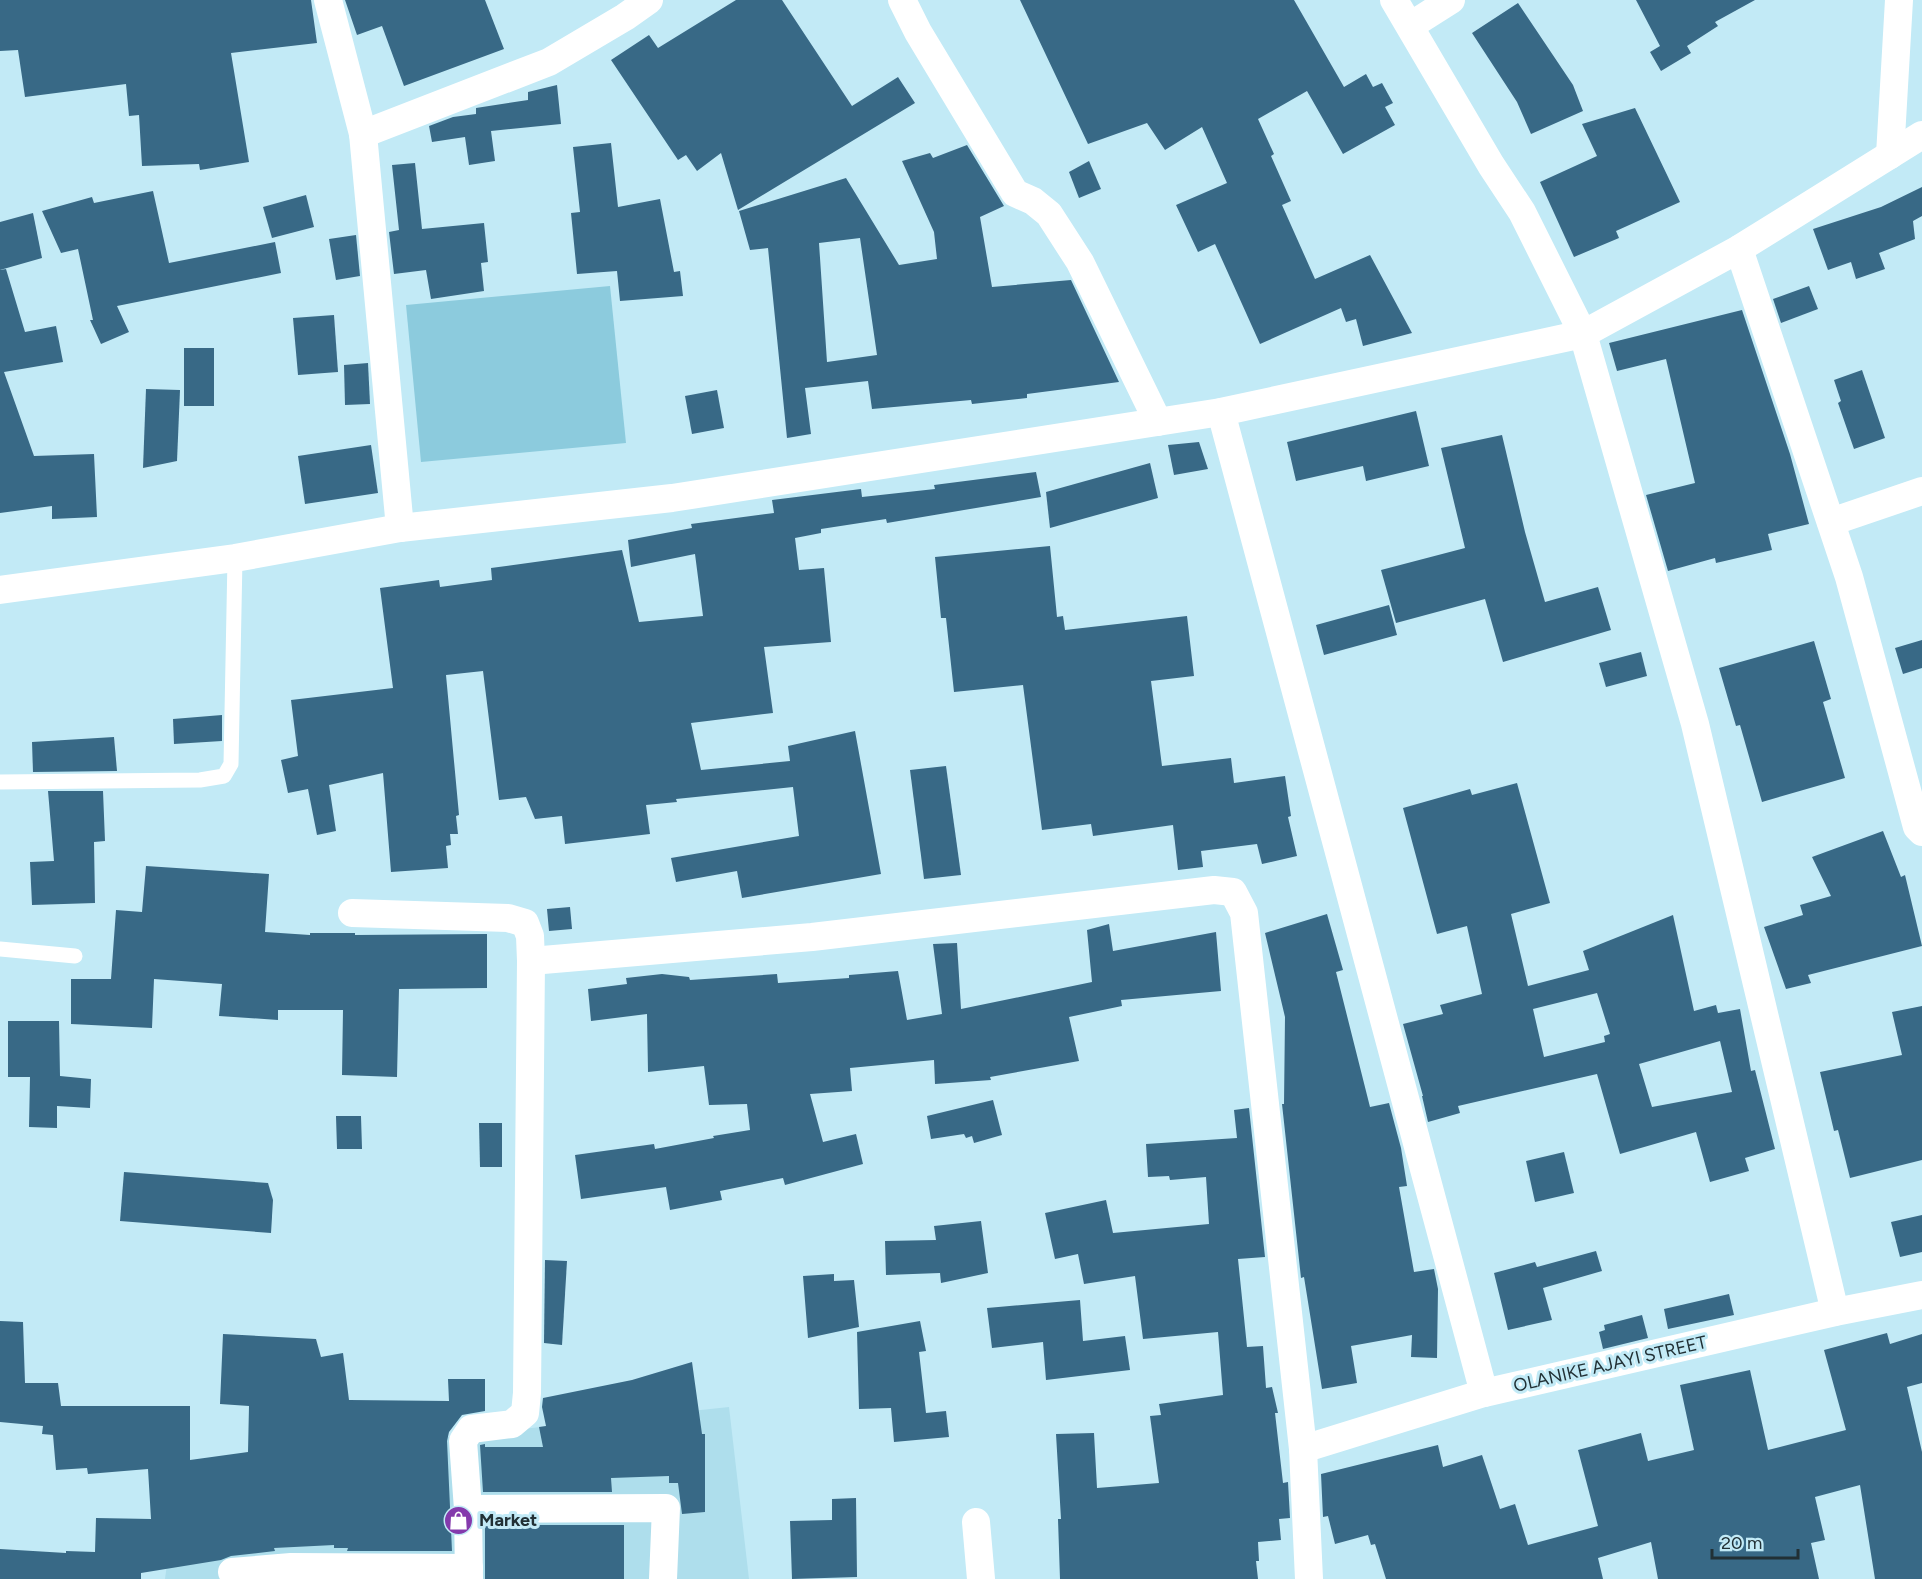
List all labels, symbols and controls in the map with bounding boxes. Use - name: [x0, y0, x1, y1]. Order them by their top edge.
- street label: OLANIKE AJAYI STREET: [1511, 1331, 1709, 1397]
- shop icon: Market: [442, 1504, 474, 1536]
- place label: Market: [479, 1509, 537, 1531]
- scale bar: [1712, 1522, 1798, 1560]
- text: 20 m: [1721, 1532, 1762, 1554]

